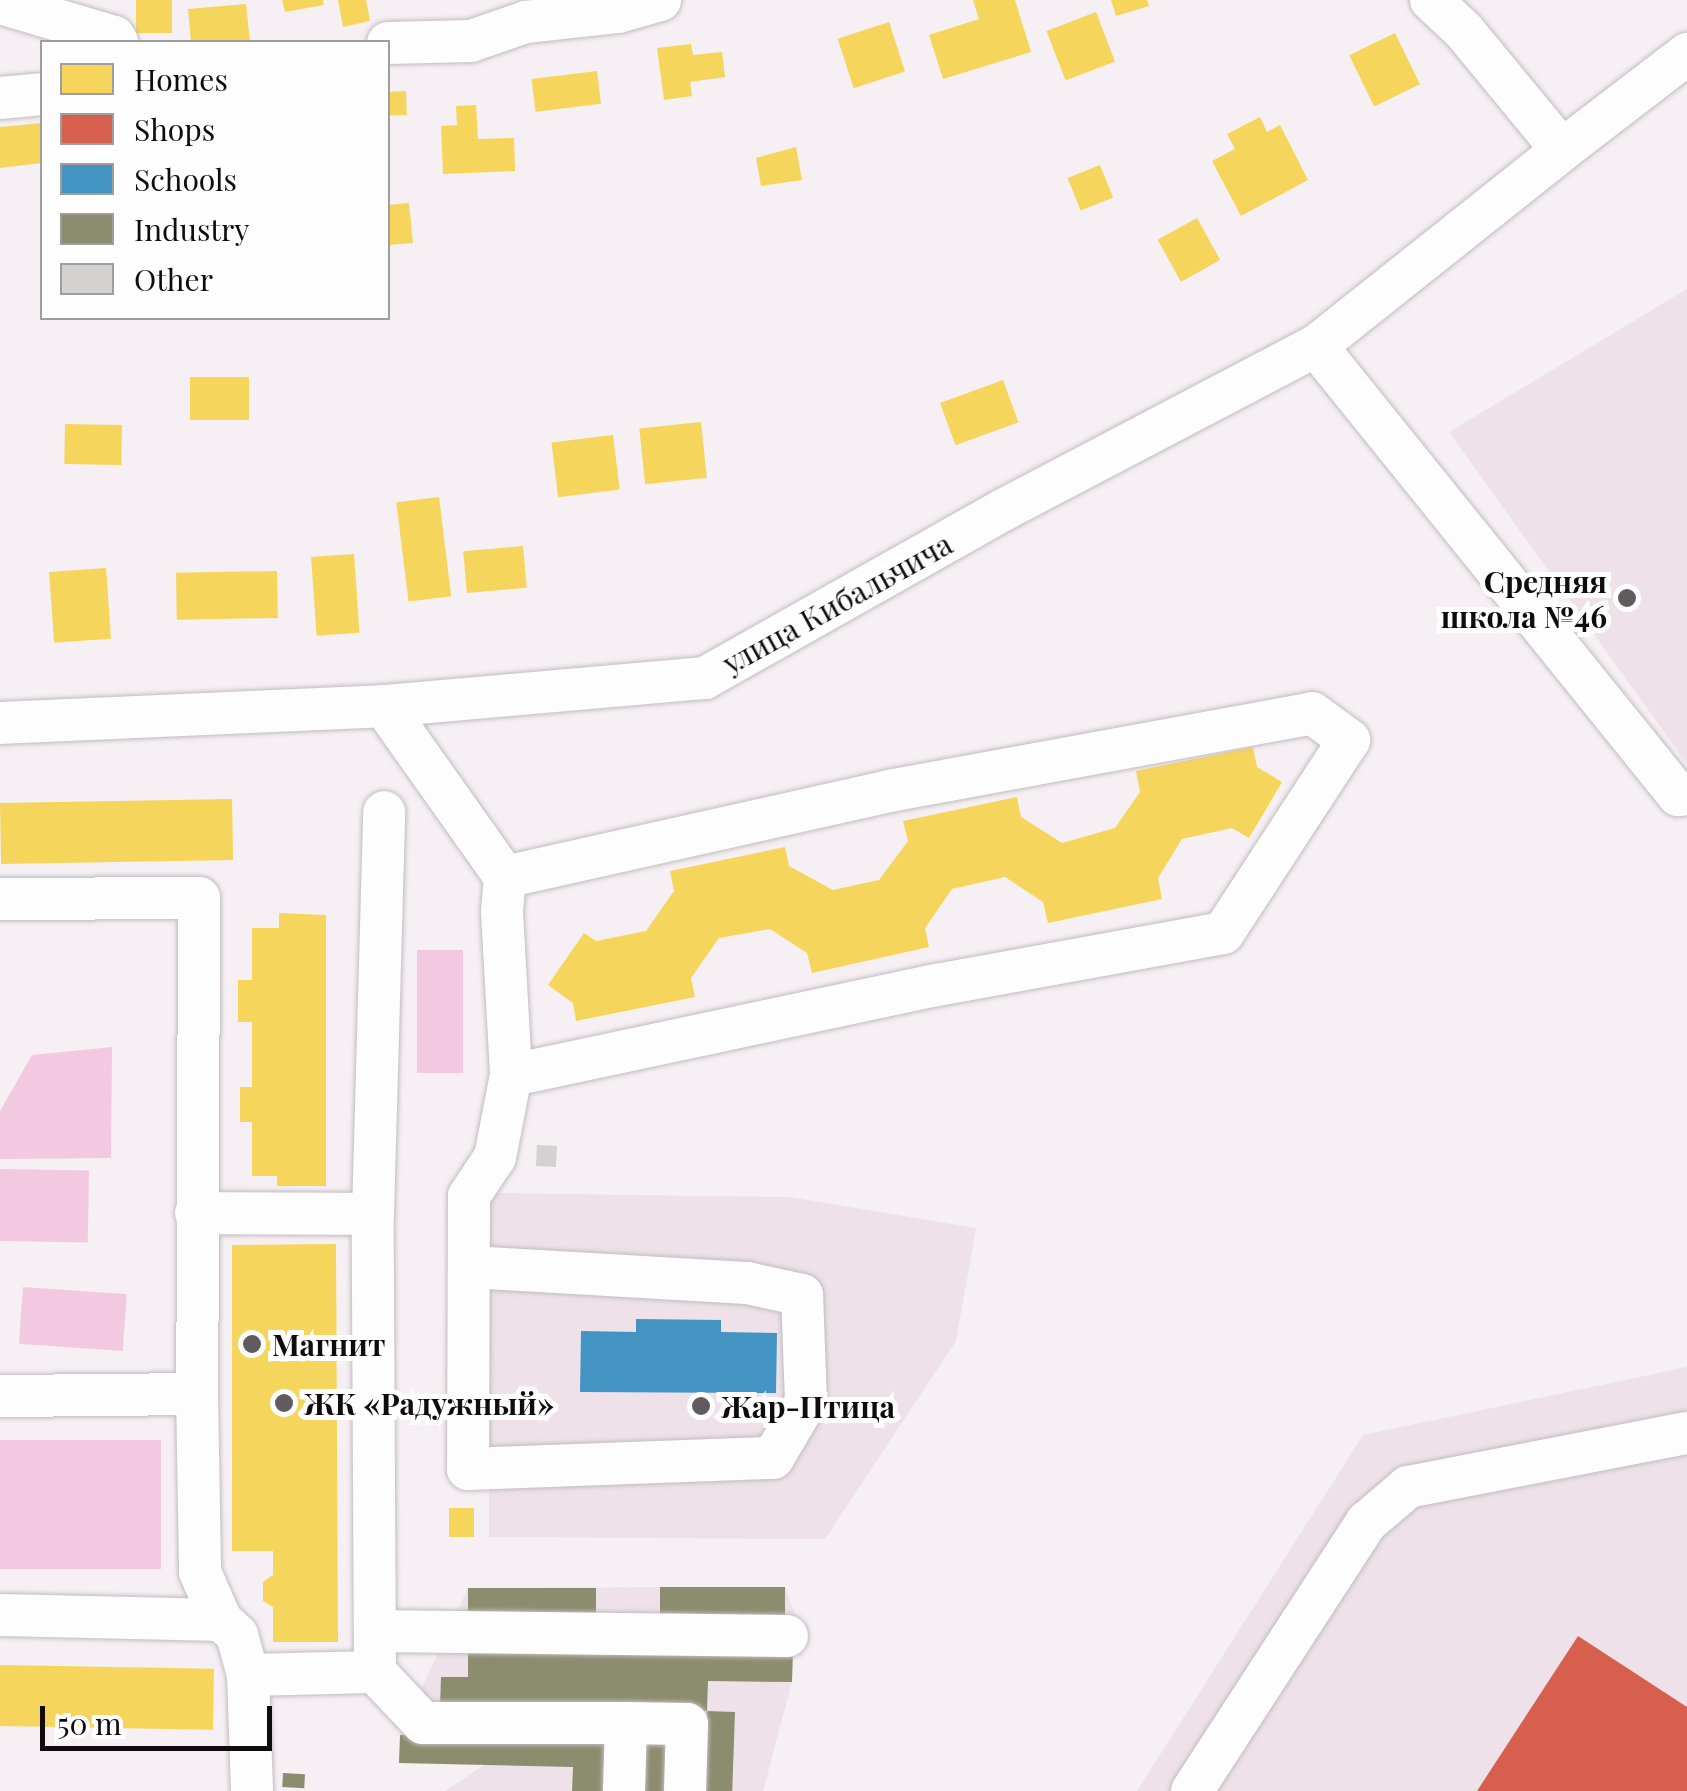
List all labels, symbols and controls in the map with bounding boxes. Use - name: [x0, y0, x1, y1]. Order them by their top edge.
- legend: [40, 40, 390, 320]
- text: Homes: [134, 59, 228, 99]
- text: Shops: [134, 109, 215, 149]
- text: Schools: [134, 159, 237, 199]
- text: Industry: [134, 209, 249, 249]
- text: Other: [134, 259, 213, 299]
- street label: улица Кибальчича: [716, 525, 958, 681]
- place label: Средняя школа №46: [1441, 563, 1607, 634]
- marker: Средняя школа №46: [1616, 587, 1638, 609]
- place label: Магнит: [272, 1326, 385, 1362]
- marker: Магнит: [241, 1333, 263, 1355]
- place label: ЖК «Радужный»: [304, 1385, 554, 1421]
- place label: Жар-Птица: [721, 1388, 895, 1424]
- marker: ЖК «Радужный»: [273, 1392, 295, 1414]
- marker: Жар-Птица: [690, 1395, 712, 1417]
- scale bar: [45, 1686, 278, 1748]
- text: 50 m: [57, 1703, 122, 1743]

